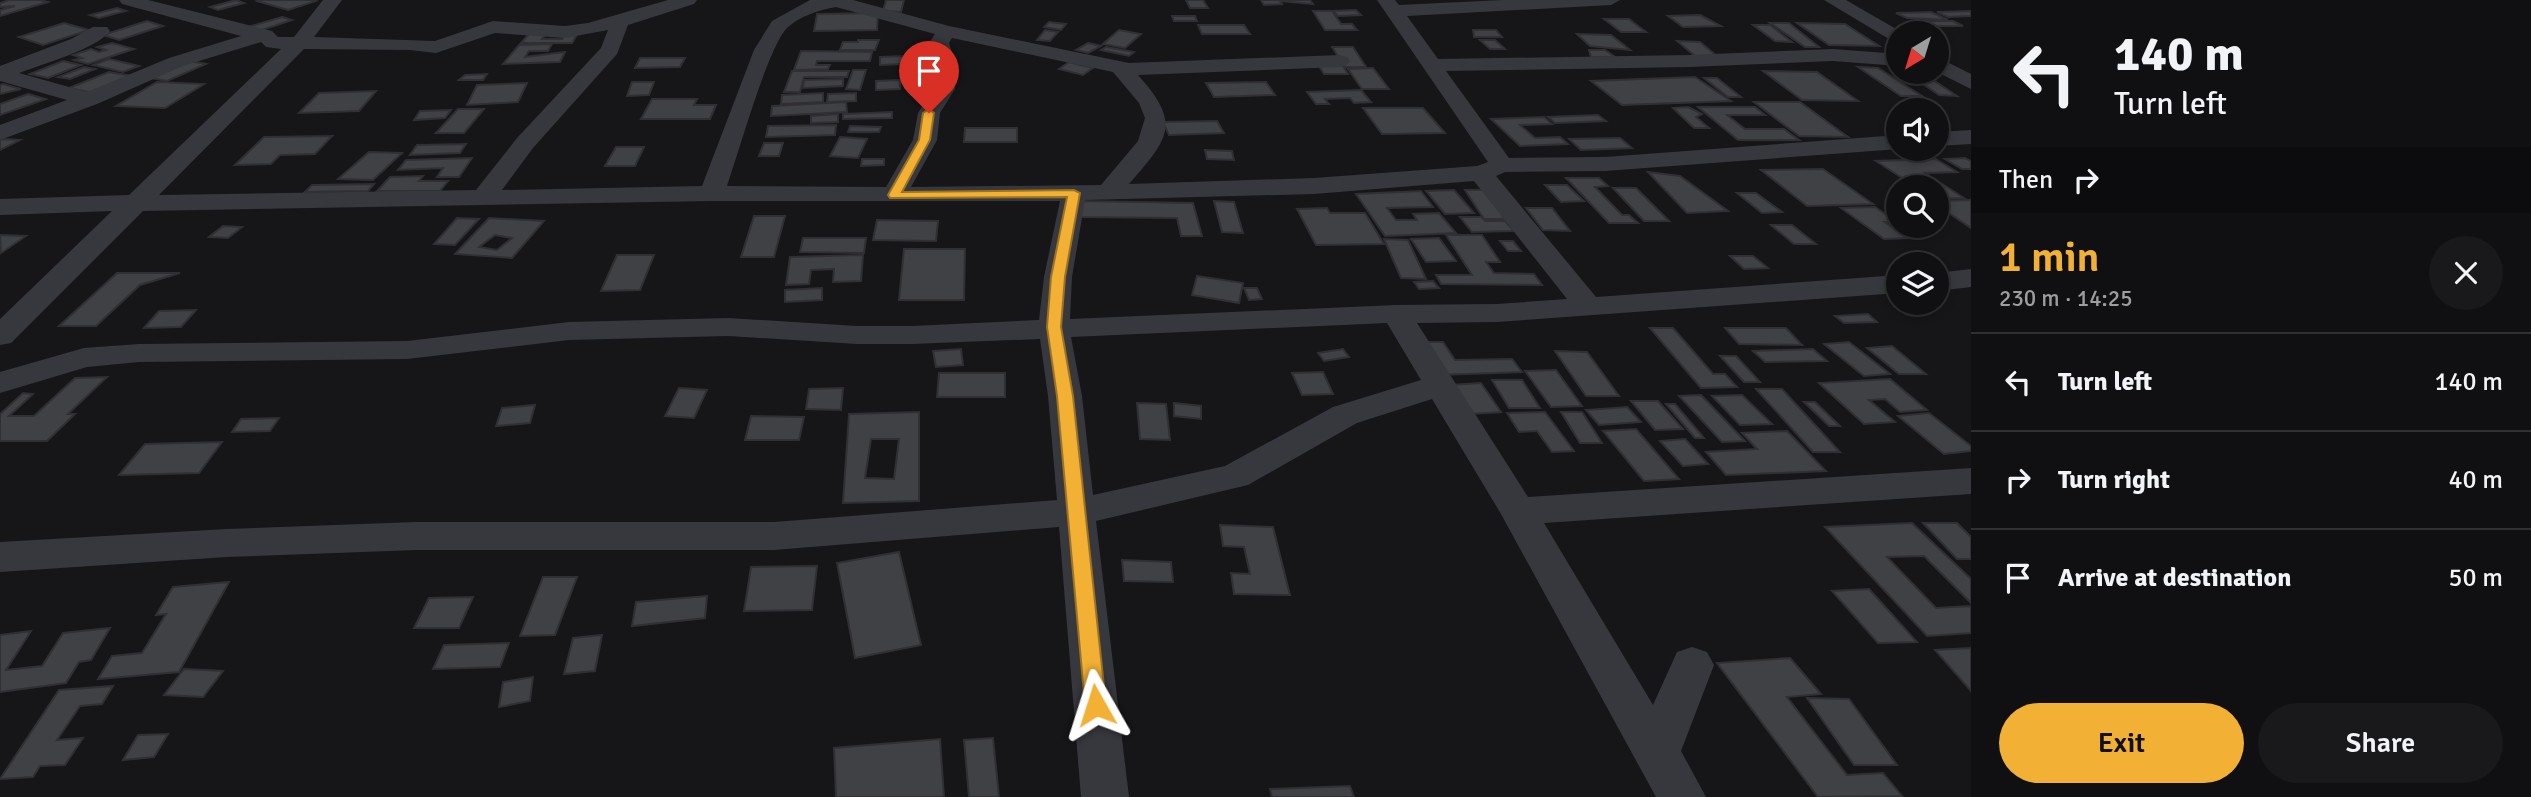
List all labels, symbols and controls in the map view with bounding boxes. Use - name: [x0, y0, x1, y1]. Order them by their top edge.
- north arrow: [1886, 21, 1950, 84]
- map controls: [1886, 21, 1949, 315]
- text: 140 m: [2114, 24, 2244, 84]
- icon: left: [1999, 28, 2090, 119]
- pin: [899, 41, 959, 113]
- icon: arrive: [910, 52, 948, 90]
- text: Turn left: [2114, 84, 2227, 123]
- button: sound: [1886, 98, 1949, 161]
- icon: right: [2067, 161, 2105, 199]
- text: Then: [1999, 164, 2053, 196]
- button: search: [1886, 175, 1949, 238]
- text: 1 min: [1999, 232, 2100, 283]
- button: close: [2429, 236, 2503, 310]
- button: layers: [1886, 252, 1949, 315]
- text: 230 m · 14:25: [1999, 284, 2133, 313]
- icon: left: [1999, 363, 2037, 401]
- text: Turn left: [2058, 366, 2152, 398]
- text: 140 m: [2434, 366, 2503, 398]
- icon: right: [1999, 461, 2037, 499]
- text: Turn right: [2058, 464, 2170, 496]
- text: 40 m: [2448, 464, 2503, 496]
- icon: arrive: [1999, 559, 2037, 597]
- text: Arrive at destination: [2058, 562, 2291, 594]
- text: 50 m: [2448, 562, 2503, 594]
- position arrow: [1059, 668, 1133, 742]
- button: Exit: [1999, 703, 2244, 783]
- button: Share: [2258, 703, 2503, 783]

